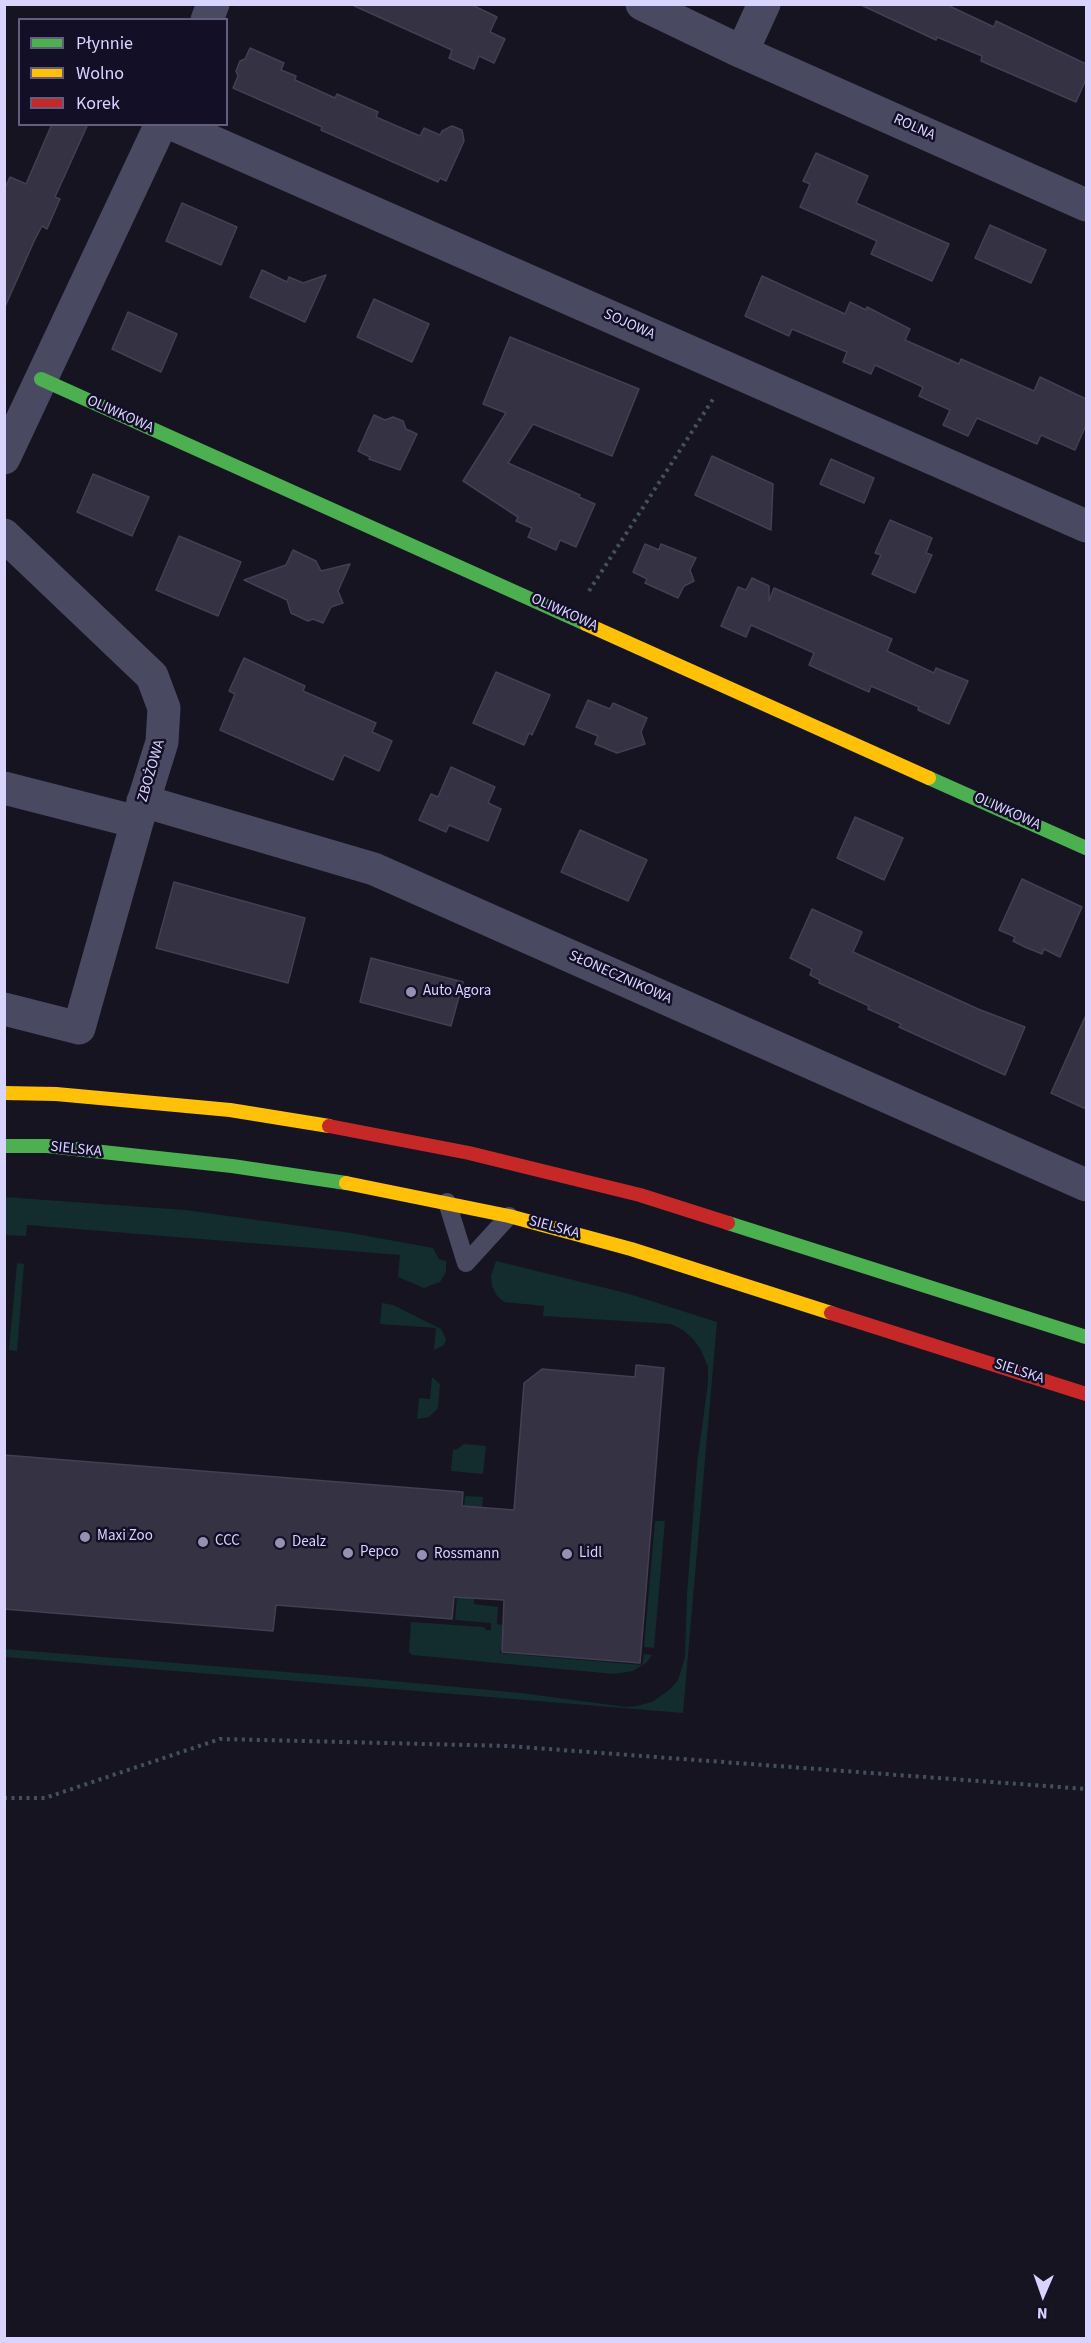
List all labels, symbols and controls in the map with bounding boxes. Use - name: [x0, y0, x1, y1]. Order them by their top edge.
- legend: [18, 18, 228, 126]
- text: Płynnie: [76, 31, 133, 56]
- text: Wolno: [76, 61, 124, 86]
- text: Korek: [76, 91, 120, 116]
- street label: ROLNA: [890, 111, 938, 145]
- street label: SOJOWA: [601, 306, 657, 344]
- street label: OLIWKOWA: [84, 392, 156, 438]
- street label: OLIWKOWA: [528, 590, 600, 636]
- street label: ZBOŻOWA: [135, 738, 169, 804]
- street label: OLIWKOWA: [971, 789, 1043, 835]
- street label: SŁONECZNIKOWA: [566, 947, 674, 1009]
- place label: Auto Agora: [423, 983, 491, 1001]
- marker: Auto Agora: [404, 985, 418, 999]
- street label: SIELSKA: [49, 1138, 103, 1162]
- street label: SIELSKA: [527, 1213, 581, 1243]
- street label: SIELSKA: [992, 1355, 1046, 1389]
- place label: Maxi Zoo: [97, 1528, 153, 1546]
- marker: Maxi Zoo: [78, 1530, 92, 1544]
- place label: CCC: [215, 1533, 240, 1551]
- place label: Dealz: [292, 1534, 326, 1552]
- marker: CCC: [196, 1535, 210, 1549]
- marker: Dealz: [273, 1536, 287, 1550]
- place label: Pepco: [360, 1544, 399, 1562]
- place label: Lidl: [579, 1545, 602, 1563]
- marker: Pepco: [341, 1546, 355, 1560]
- place label: Rossmann: [434, 1546, 499, 1564]
- marker: Lidl: [560, 1547, 574, 1561]
- marker: Rossmann: [415, 1548, 429, 1562]
- north arrow: [1013, 2265, 1073, 2325]
- text: N: [1037, 2302, 1048, 2324]

